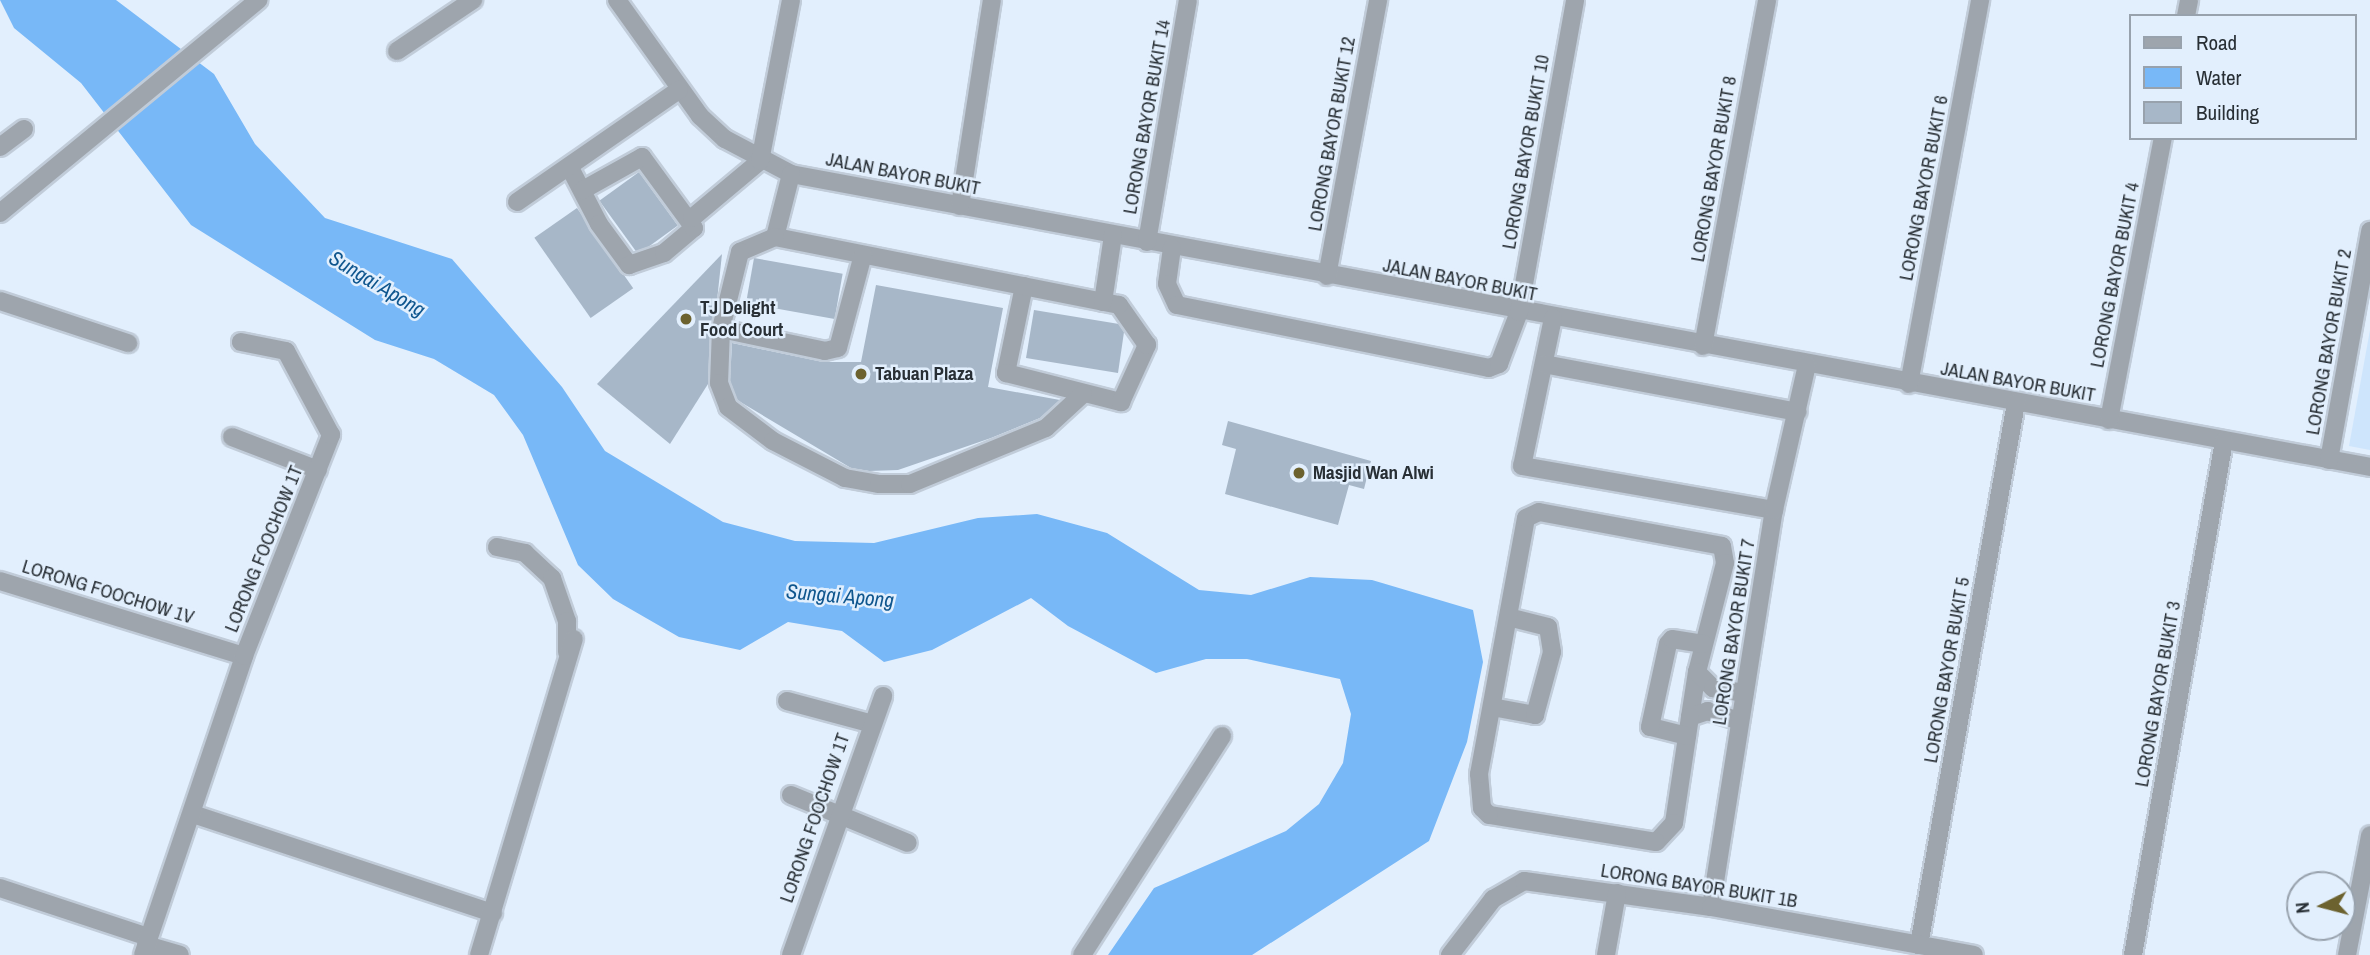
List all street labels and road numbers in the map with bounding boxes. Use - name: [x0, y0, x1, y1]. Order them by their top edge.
- street label: LORONG BAYOR BUKIT 14: [1119, 18, 1175, 216]
- street label: LORONG BAYOR BUKIT 12: [1304, 35, 1360, 233]
- street label: LORONG BAYOR BUKIT 10: [1498, 53, 1554, 251]
- street label: LORONG BAYOR BUKIT 8: [1686, 74, 1742, 264]
- street label: LORONG BAYOR BUKIT 6: [1895, 93, 1953, 283]
- street label: JALAN BAYOR BUKIT: [824, 148, 982, 200]
- street label: LORONG BAYOR BUKIT 4: [2086, 180, 2144, 370]
- street label: LORONG BAYOR BUKIT 2: [2301, 247, 2357, 437]
- street label: JALAN BAYOR BUKIT: [1381, 254, 1539, 306]
- street label: JALAN BAYOR BUKIT: [1939, 357, 2097, 407]
- street label: LORONG FOOCHOW 1T: [220, 462, 308, 636]
- street label: LORONG BAYOR BUKIT 7: [1708, 537, 1760, 727]
- street label: LORONG FOOCHOW 1V: [19, 555, 197, 629]
- street label: LORONG BAYOR BUKIT 5: [1919, 575, 1975, 765]
- street label: LORONG BAYOR BUKIT 3: [2130, 599, 2186, 789]
- street label: LORONG FOOCHOW 1T: [775, 730, 855, 906]
- street label: LORONG BAYOR BUKIT 1B: [1599, 859, 1799, 913]

